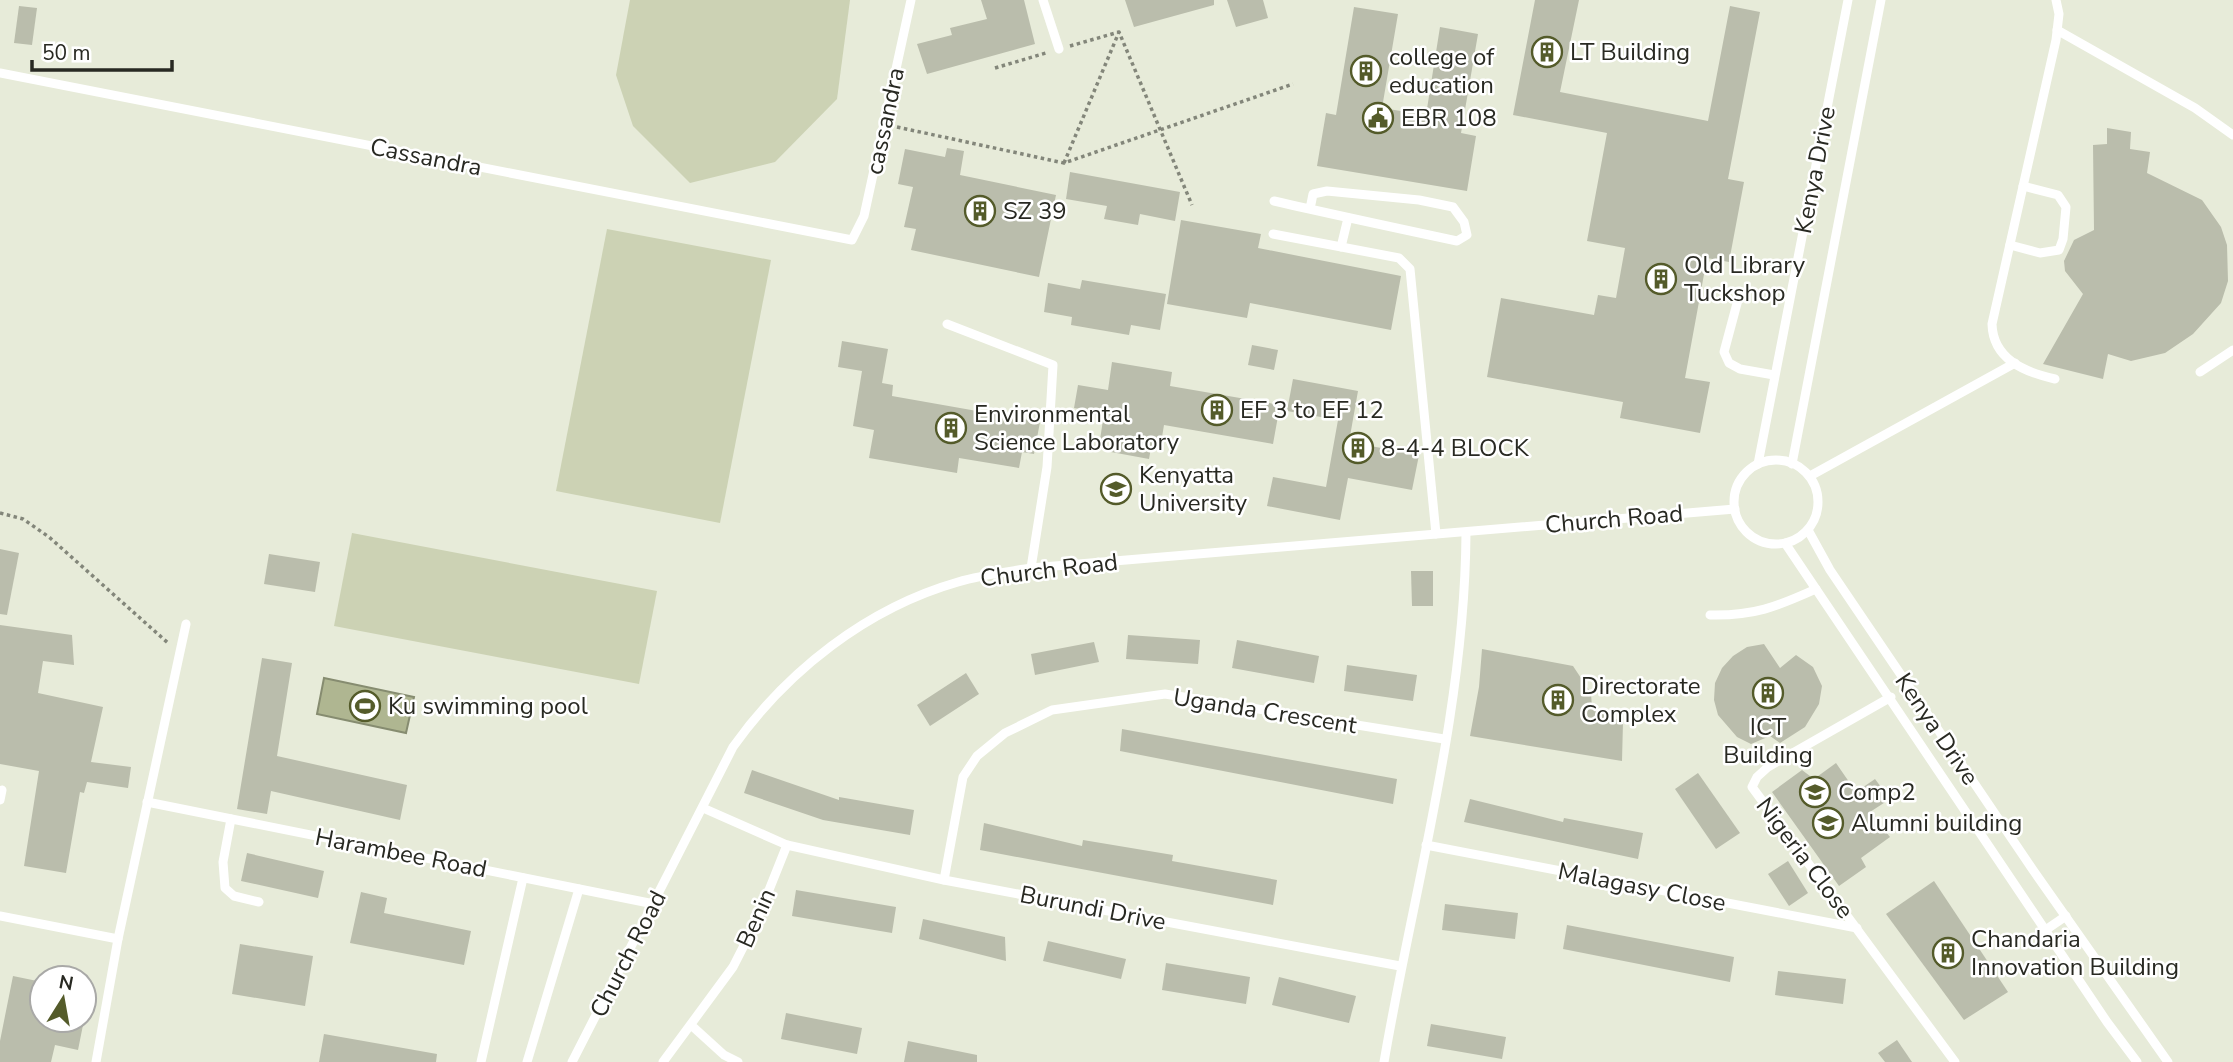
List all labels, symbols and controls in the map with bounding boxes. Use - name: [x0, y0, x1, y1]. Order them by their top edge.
- scale bar: [32, 28, 172, 72]
- building icon: LT Building: [1530, 35, 1564, 69]
- place label: LT Building: [1570, 36, 1690, 68]
- text: 50 m: [42, 39, 91, 67]
- place label: college of education: [1389, 41, 1495, 101]
- building icon: college of education: [1349, 54, 1383, 88]
- street label: cassandra: [858, 65, 912, 177]
- public building icon: EBR 108: [1361, 101, 1395, 135]
- place label: EBR 108: [1401, 102, 1497, 134]
- street label: Kenya Drive: [1787, 104, 1843, 236]
- street label: Cassandra: [367, 131, 485, 183]
- building icon: SZ 39: [963, 194, 997, 228]
- place label: SZ 39: [1003, 195, 1067, 227]
- place label: Old Library Tuckshop: [1684, 249, 1806, 309]
- building icon: Old Library Tuckshop: [1644, 262, 1678, 296]
- building icon: EF 3 to EF 12: [1200, 393, 1234, 427]
- place label: EF 3 to EF 12: [1240, 394, 1384, 426]
- place label: Environmental Science Laboratory: [974, 398, 1180, 458]
- building icon: Environmental Science Laboratory: [934, 411, 968, 445]
- building icon: 8-4-4 BLOCK: [1341, 431, 1375, 465]
- place label: 8-4-4 BLOCK: [1381, 432, 1530, 464]
- place label: Kenyatta University: [1139, 459, 1248, 519]
- school or university icon: Kenyatta University: [1099, 472, 1133, 506]
- street label: Church Road: [1544, 497, 1684, 541]
- street label: Church Road: [978, 546, 1120, 594]
- street label: Kenya Drive: [1888, 667, 1986, 791]
- place label: Directorate Complex: [1581, 670, 1701, 730]
- building icon: ICT Building: [1751, 676, 1785, 710]
- street label: Uganda Crescent: [1171, 681, 1360, 741]
- building icon: Directorate Complex: [1541, 683, 1575, 717]
- sports icon: Ku swimming pool: [348, 689, 382, 723]
- place label: Ku swimming pool: [388, 690, 588, 722]
- place label: ICT Building: [1723, 711, 1813, 771]
- school or university icon: Comp2: [1798, 775, 1832, 809]
- place label: Comp2: [1838, 776, 1916, 808]
- street label: Nigeria Close: [1749, 791, 1861, 925]
- school or university icon: Alumni building: [1811, 806, 1845, 840]
- place label: Alumni building: [1851, 807, 2022, 839]
- street label: Harambee Road: [312, 821, 490, 885]
- street label: Malagasy Close: [1555, 855, 1729, 919]
- street label: Burundi Drive: [1017, 878, 1169, 938]
- street label: Benin: [729, 883, 783, 953]
- street label: Church Road: [582, 885, 674, 1023]
- place label: Chandaria Innovation Building: [1971, 923, 2179, 983]
- building icon: Chandaria Innovation Building: [1931, 936, 1965, 970]
- north arrow: [28, 964, 98, 1034]
- text: N: [57, 969, 76, 997]

